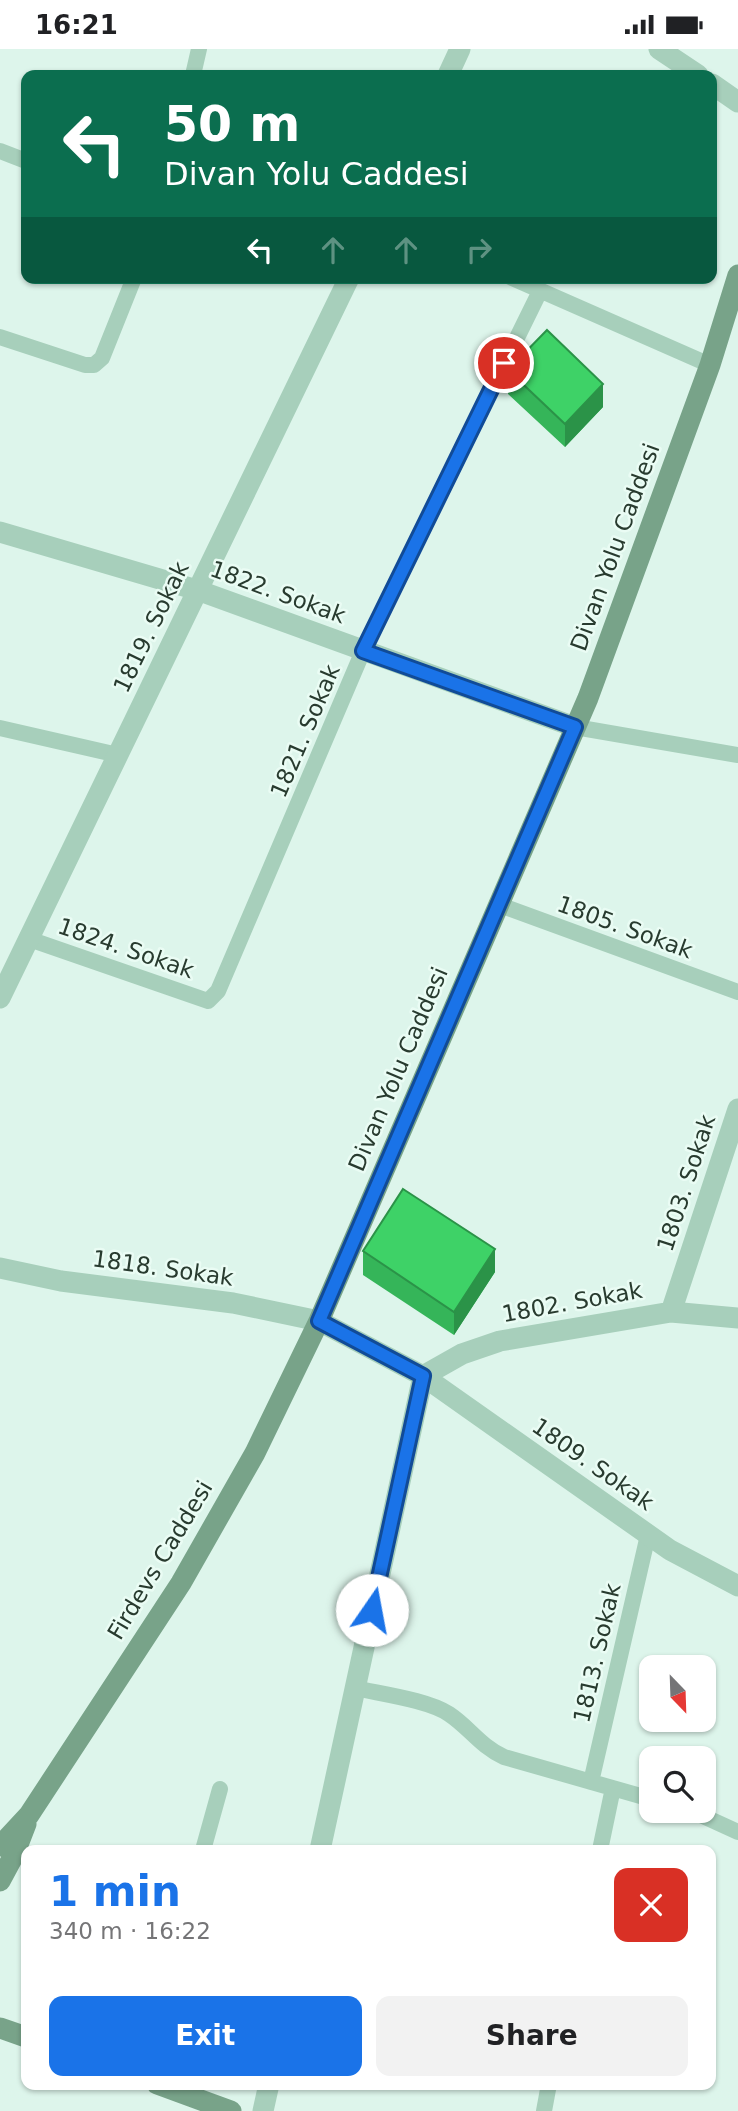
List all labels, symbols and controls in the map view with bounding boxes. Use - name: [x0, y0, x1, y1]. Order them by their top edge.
- text: 16:21: [35, 10, 118, 40]
- text: 50 m: [164, 96, 300, 153]
- icon: left: [49, 98, 140, 189]
- text: Divan Yolu Caddesi: [164, 155, 469, 193]
- icon: left: [241, 231, 279, 269]
- icon: ahead: [314, 231, 352, 269]
- icon: ahead: [387, 231, 425, 269]
- icon: right: [460, 231, 498, 269]
- pin: [474, 333, 534, 393]
- icon: arrive: [485, 344, 523, 382]
- street label: Divan Yolu Caddesi: [565, 440, 665, 654]
- street label: 1822. Sokak: [207, 555, 350, 629]
- street label: 1819. Sokak: [108, 557, 194, 697]
- street label: 1821. Sokak: [265, 660, 345, 802]
- street label: 1805. Sokak: [554, 890, 697, 964]
- street label: 1824. Sokak: [55, 913, 198, 984]
- street label: Divan Yolu Caddesi: [343, 963, 453, 1175]
- street label: 1803. Sokak: [652, 1111, 721, 1255]
- street label: 1818. Sokak: [91, 1245, 236, 1291]
- street label: 1802. Sokak: [500, 1277, 645, 1327]
- street label: 1809. Sokak: [527, 1413, 659, 1516]
- street label: Firdevs Caddesi: [102, 1476, 218, 1644]
- position arrow: [335, 1573, 409, 1647]
- street label: 1813. Sokak: [568, 1580, 626, 1725]
- north arrow: [639, 1655, 716, 1733]
- map controls: [639, 1655, 716, 1823]
- button: search: [639, 1746, 716, 1823]
- text: 1 min: [49, 1867, 181, 1916]
- button: close: [614, 1868, 688, 1942]
- text: 340 m · 16:22: [49, 1918, 211, 1944]
- button: Exit: [49, 1996, 362, 2076]
- button: Share: [376, 1996, 688, 2076]

